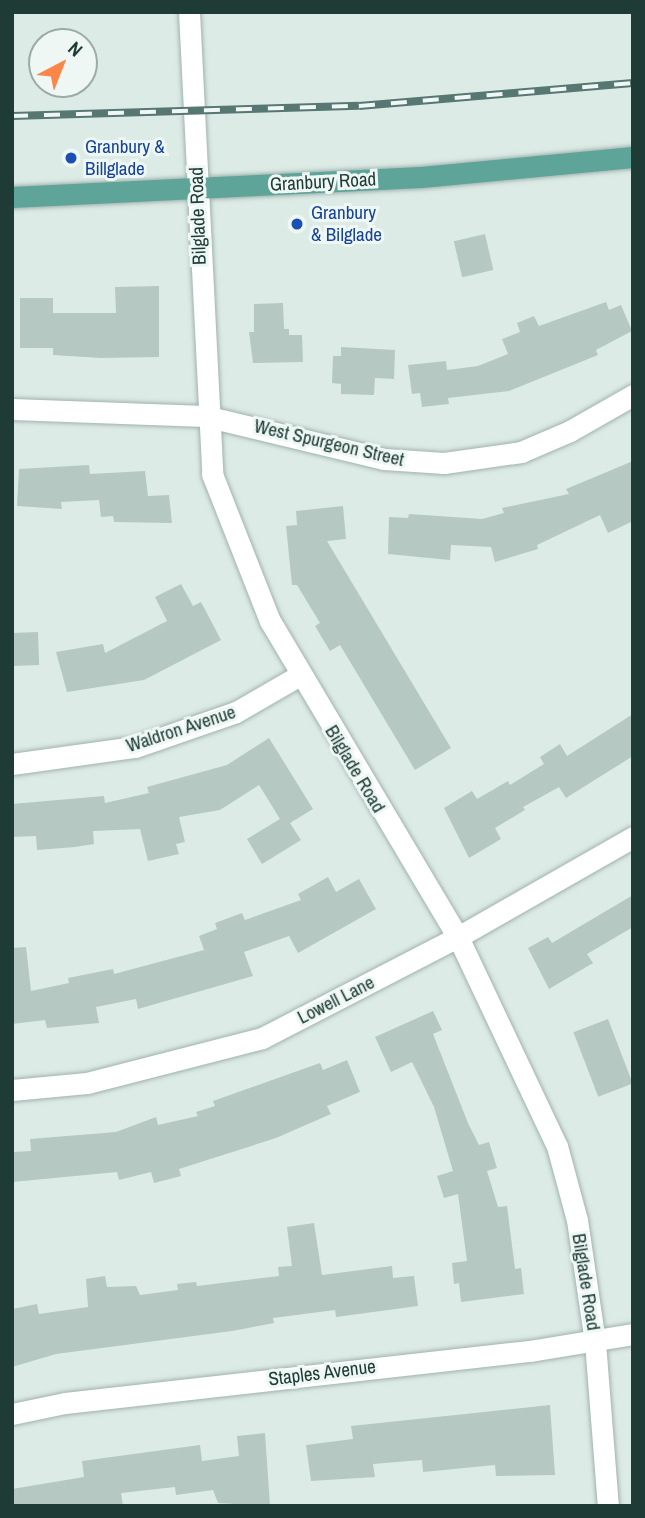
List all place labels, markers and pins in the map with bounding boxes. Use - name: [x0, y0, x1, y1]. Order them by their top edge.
- place label: Granbury & Billglade: [85, 136, 165, 180]
- marker: Granbury & Billglade: [63, 150, 79, 166]
- place label: Granbury & Bilglade: [311, 202, 382, 246]
- marker: Granbury & Bilglade: [289, 216, 305, 232]

